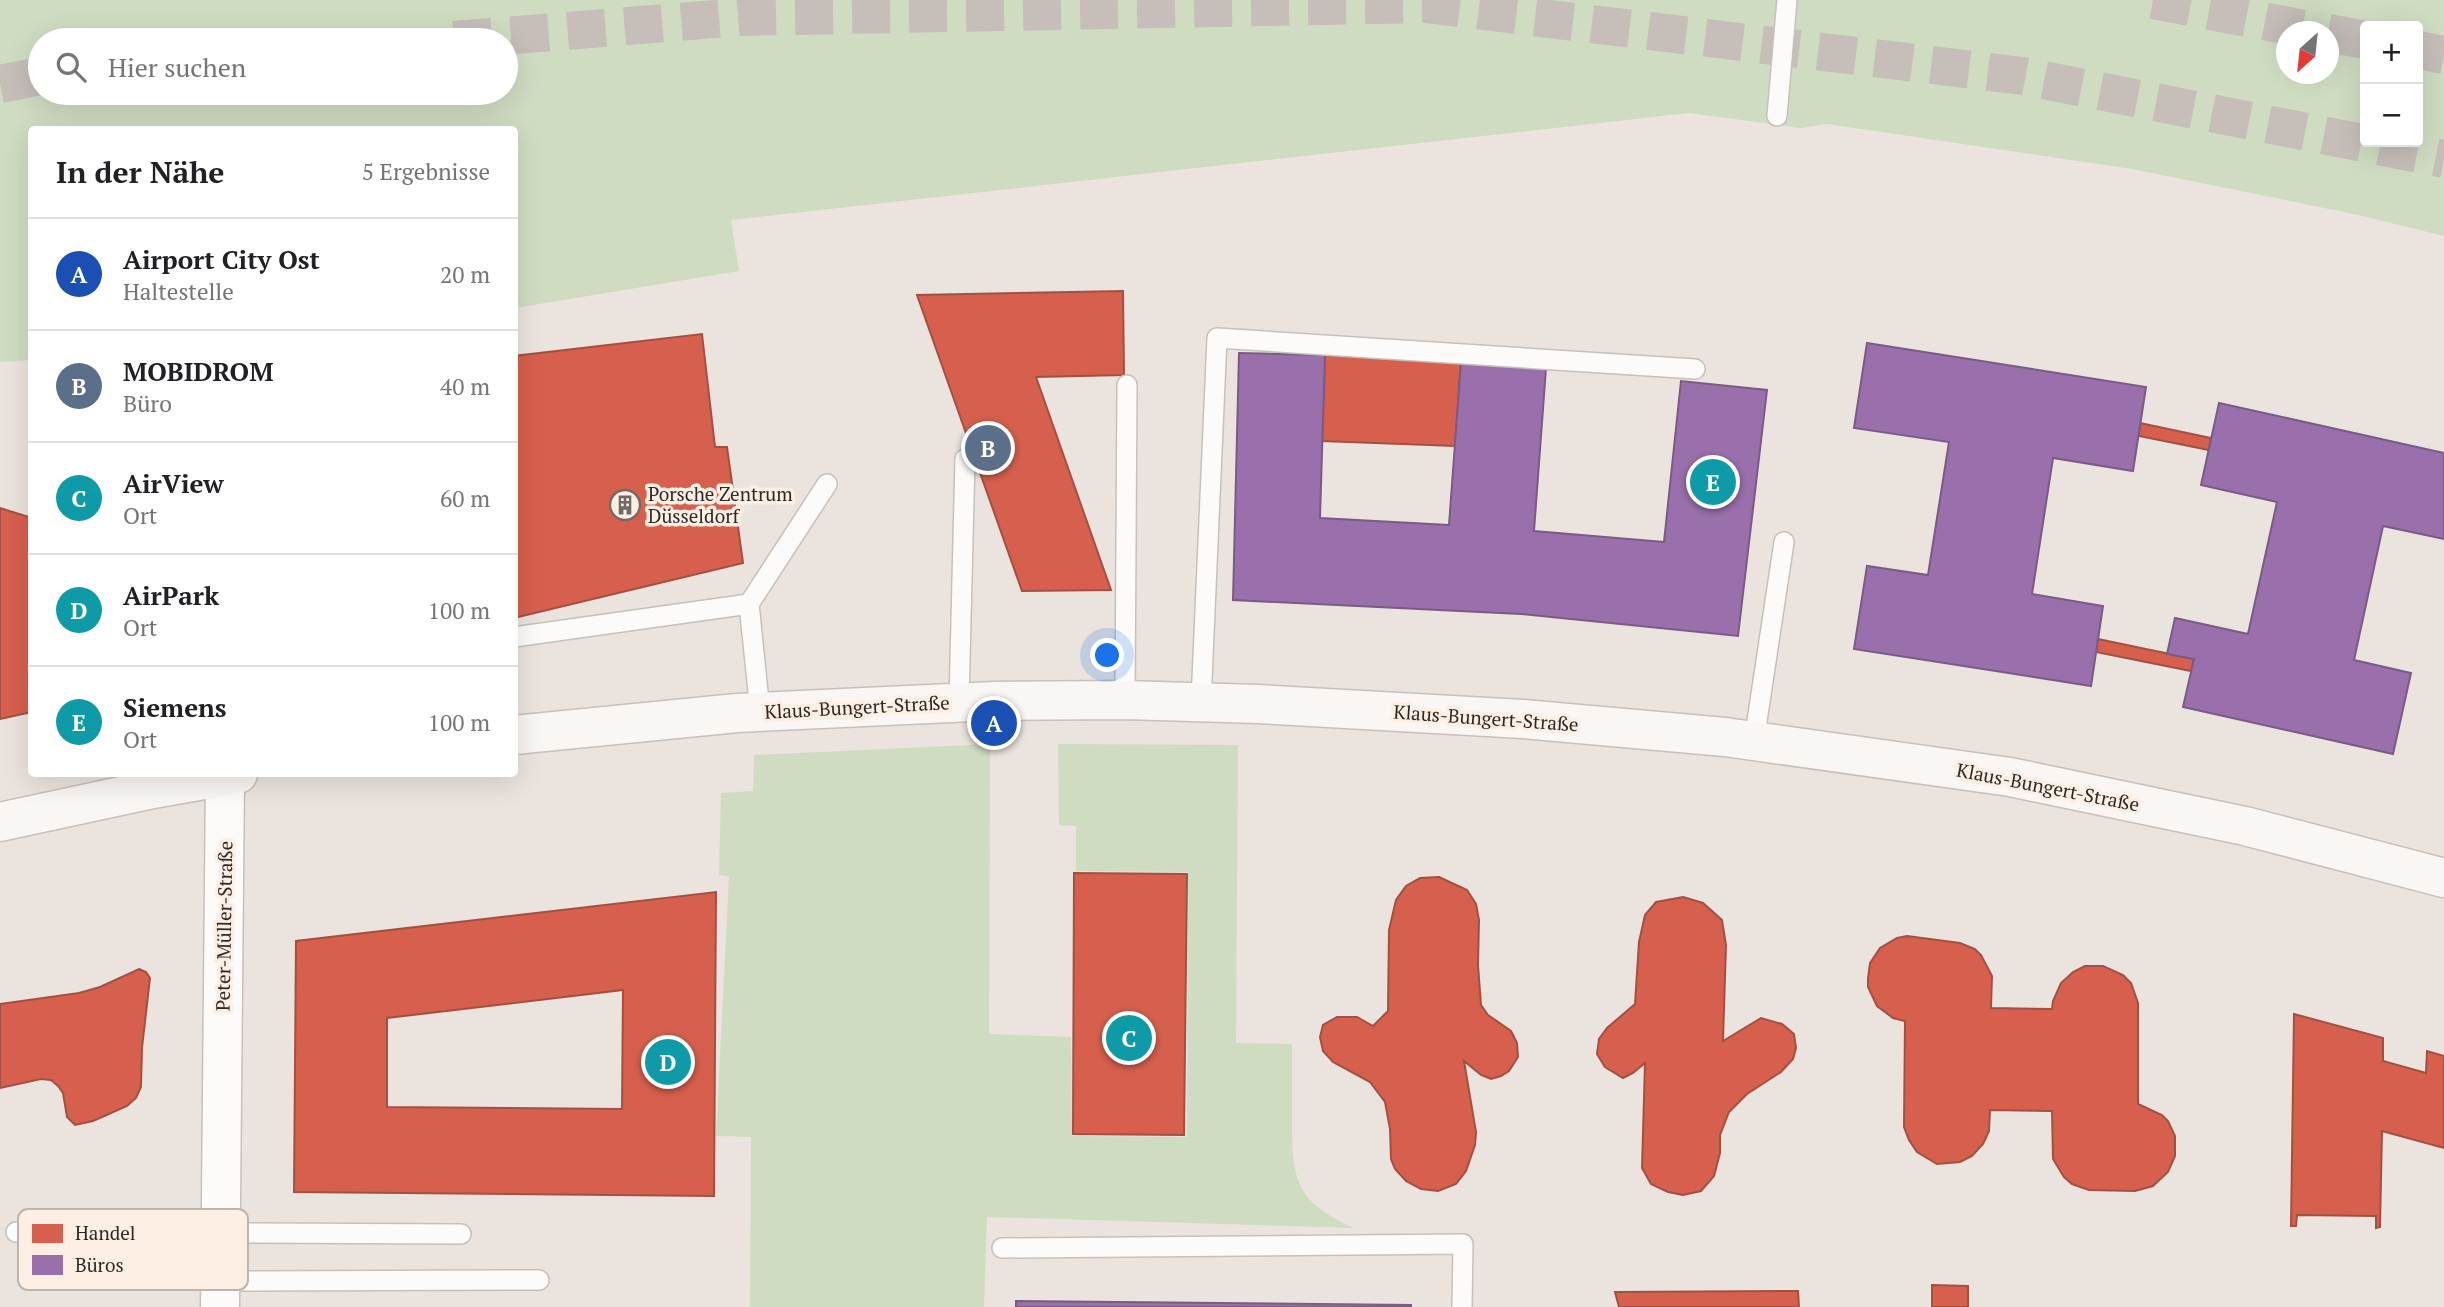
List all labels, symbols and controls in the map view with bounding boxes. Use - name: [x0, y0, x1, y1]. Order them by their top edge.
- north arrow: [2276, 21, 2339, 84]
- map controls: [2360, 21, 2423, 147]
- button: +: [2360, 21, 2423, 84]
- search box: [28, 28, 518, 105]
- icon: search: [52, 48, 90, 86]
- text: Hier suchen: [108, 50, 246, 84]
- button: −: [2360, 84, 2423, 147]
- text: In der Nähe: [56, 152, 224, 192]
- text: 5 Ergebnisse: [362, 156, 490, 187]
- text: Airport City Ost: [123, 242, 320, 276]
- text: A: [71, 259, 87, 290]
- text: 20 m: [440, 259, 490, 290]
- text: Haltestelle: [123, 276, 234, 307]
- text: MOBIDROM: [123, 354, 273, 388]
- text: B: [72, 371, 86, 402]
- text: 40 m: [440, 371, 490, 402]
- text: Büro: [123, 388, 172, 419]
- pin: B: [965, 422, 1011, 474]
- pin: E: [1690, 456, 1736, 508]
- text: AirView: [123, 466, 224, 500]
- place label: Porsche Zentrum Düsseldorf: [648, 481, 793, 528]
- text: C: [72, 483, 87, 514]
- text: 60 m: [440, 483, 490, 514]
- building icon: Porsche Zentrum Düsseldorf: [608, 488, 642, 522]
- text: Ort: [123, 500, 157, 531]
- text: AirPark: [123, 578, 219, 612]
- text: D: [71, 595, 87, 626]
- text: 100 m: [428, 595, 490, 626]
- text: Ort: [123, 612, 157, 643]
- your location: [1090, 638, 1124, 672]
- street label: Klaus-Bungert-Straße: [764, 689, 950, 724]
- text: Siemens: [123, 690, 227, 724]
- pin: A: [971, 697, 1017, 749]
- street label: Klaus-Bungert-Straße: [1393, 699, 1580, 736]
- text: E: [72, 707, 86, 738]
- text: 100 m: [428, 707, 490, 738]
- text: Ort: [123, 724, 157, 755]
- street label: Klaus-Bungert-Straße: [1955, 757, 2142, 816]
- street label: Peter-Müller-Straße: [210, 841, 237, 1011]
- pin: C: [1106, 1012, 1152, 1064]
- pin: D: [645, 1036, 691, 1088]
- legend: [18, 1209, 248, 1290]
- text: Handel: [75, 1220, 136, 1245]
- text: Büros: [75, 1252, 124, 1277]

